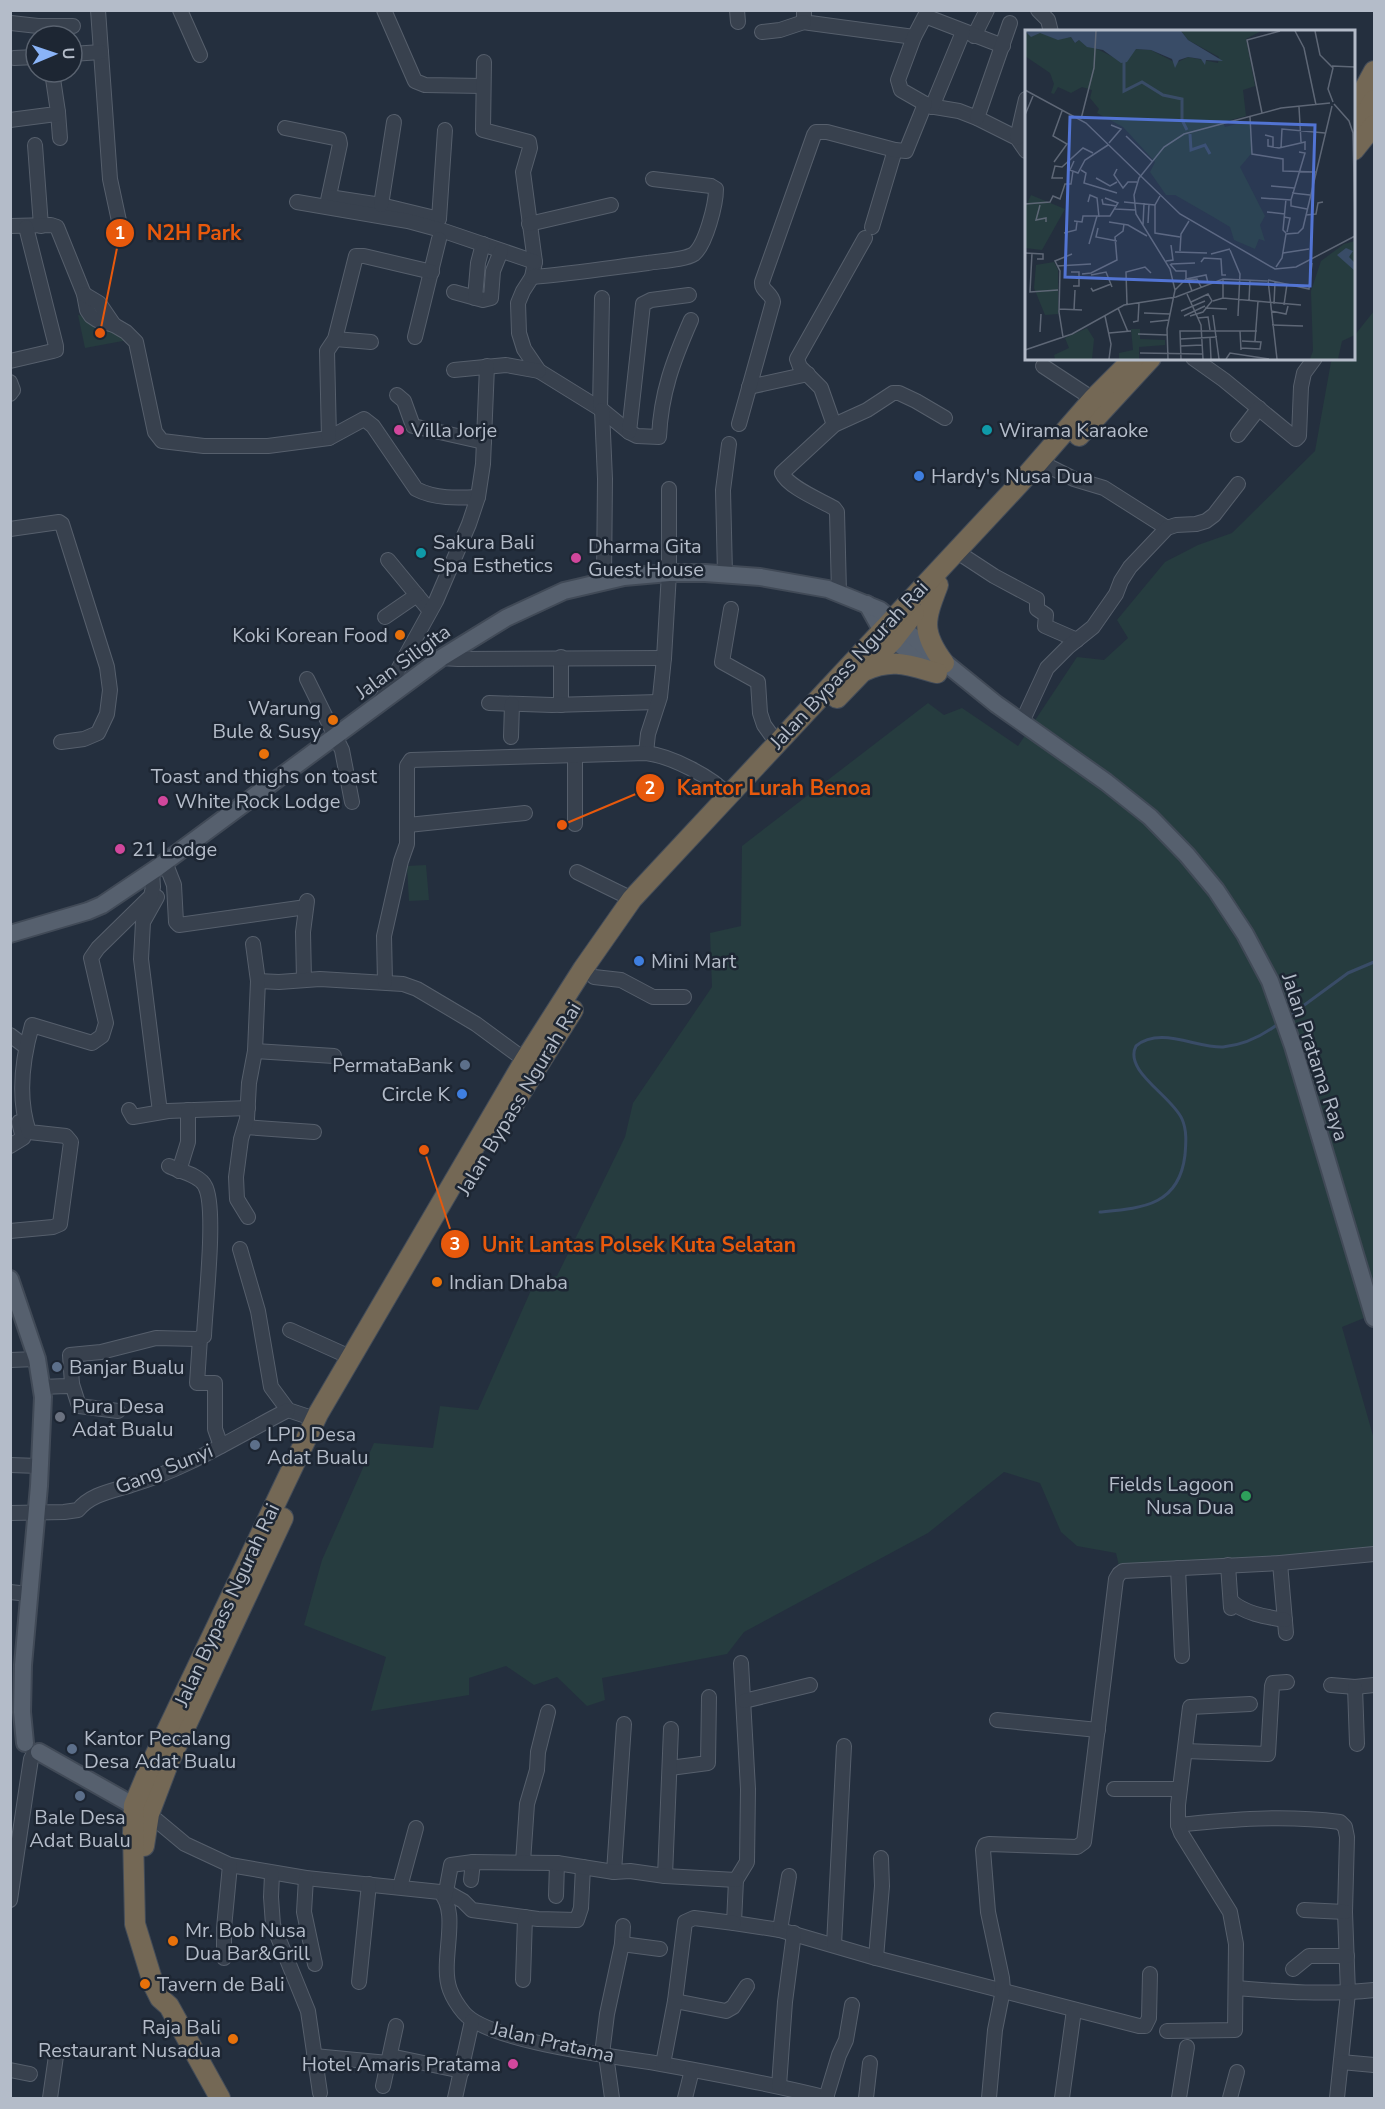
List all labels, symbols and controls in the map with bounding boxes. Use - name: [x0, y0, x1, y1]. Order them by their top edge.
- north arrow: [24, 24, 84, 84]
- inset map: [1025, 30, 1355, 360]
- text: U: [57, 47, 79, 60]
- callout: N2H Park: [105, 213, 253, 252]
- text: N2H Park: [147, 219, 242, 247]
- text: 1: [115, 221, 125, 245]
- place label: Villa Jorje: [410, 417, 497, 444]
- place label: Wirama Karaoke: [999, 417, 1148, 444]
- marker: Villa Jorje: [392, 423, 406, 437]
- marker: Wirama Karaoke: [980, 423, 994, 437]
- place label: Hardy's Nusa Dua: [931, 463, 1093, 490]
- marker: Hardy's Nusa Dua: [912, 469, 926, 483]
- place label: Sakura Bali Spa Esthetics: [433, 529, 553, 579]
- place label: Dharma Gita Guest House: [588, 533, 704, 583]
- marker: Sakura Bali Spa Esthetics: [414, 546, 428, 560]
- marker: Dharma Gita Guest House: [569, 551, 583, 565]
- street label: Jalan Bypass Ngurah Rai: [763, 575, 934, 756]
- street label: Jalan Siligita: [349, 618, 456, 706]
- place label: Koki Korean Food: [232, 622, 388, 649]
- marker: Koki Korean Food: [393, 628, 407, 642]
- place label: Warung Bule & Susy: [212, 695, 322, 745]
- marker: Warung Bule & Susy: [326, 713, 340, 727]
- marker: Toast and thighs on toast: [257, 747, 271, 761]
- place label: Toast and thighs on toast: [151, 763, 378, 790]
- callout: Kantor Lurah Benoa: [635, 769, 883, 808]
- text: Kantor Lurah Benoa: [677, 774, 871, 802]
- text: 2: [645, 776, 655, 800]
- place label: White Rock Lodge: [175, 788, 340, 815]
- marker: White Rock Lodge: [156, 794, 170, 808]
- place label: 21 Lodge: [132, 836, 217, 863]
- marker: 21 Lodge: [113, 842, 127, 856]
- place label: Mini Mart: [651, 948, 737, 975]
- marker: Mini Mart: [632, 954, 646, 968]
- street label: Jalan Pratama Raya: [1275, 969, 1355, 1144]
- street label: Jalan Bypass Ngurah Rai: [450, 997, 587, 1202]
- place label: PermataBank: [332, 1052, 454, 1079]
- marker: PermataBank: [458, 1058, 472, 1072]
- place label: Circle K: [382, 1081, 450, 1108]
- marker: Circle K: [455, 1087, 469, 1101]
- callout: Unit Lantas Polsek Kuta Selatan: [440, 1225, 808, 1264]
- text: Unit Lantas Polsek Kuta Selatan: [482, 1231, 796, 1259]
- text: 3: [450, 1232, 460, 1256]
- place label: Indian Dhaba: [449, 1269, 568, 1296]
- marker: Indian Dhaba: [430, 1275, 444, 1289]
- place label: Banjar Bualu: [69, 1354, 185, 1381]
- marker: Banjar Bualu: [50, 1360, 64, 1374]
- place label: Pura Desa Adat Bualu: [72, 1393, 173, 1443]
- marker: Pura Desa Adat Bualu: [53, 1410, 67, 1424]
- place label: LPD Desa Adat Bualu: [267, 1421, 368, 1471]
- street label: Gang Sunyi: [111, 1437, 217, 1501]
- marker: LPD Desa Adat Bualu: [248, 1438, 262, 1452]
- place label: Fields Lagoon Nusa Dua: [1109, 1471, 1234, 1521]
- marker: Fields Lagoon Nusa Dua: [1239, 1489, 1253, 1503]
- street label: Jalan Bypass Ngurah Rai: [168, 1499, 286, 1712]
- place label: Kantor Pecalang Desa Adat Bualu: [84, 1725, 236, 1775]
- marker: Kantor Pecalang Desa Adat Bualu: [65, 1742, 79, 1756]
- marker: Bale Desa Adat Bualu: [73, 1789, 87, 1803]
- place label: Bale Desa Adat Bualu: [29, 1804, 131, 1854]
- place label: Mr. Bob Nusa Dua Bar&Grill: [185, 1917, 310, 1967]
- marker: Mr. Bob Nusa Dua Bar&Grill: [166, 1934, 180, 1948]
- place label: Tavern de Bali: [157, 1971, 285, 1998]
- marker: Tavern de Bali: [138, 1977, 152, 1991]
- place label: Raja Bali Restaurant Nusadua: [38, 2014, 221, 2064]
- street label: Jalan Pratama: [488, 2015, 617, 2069]
- marker: Raja Bali Restaurant Nusadua: [226, 2032, 240, 2046]
- place label: Hotel Amaris Pratama: [302, 2051, 501, 2078]
- marker: Hotel Amaris Pratama: [506, 2057, 520, 2071]

